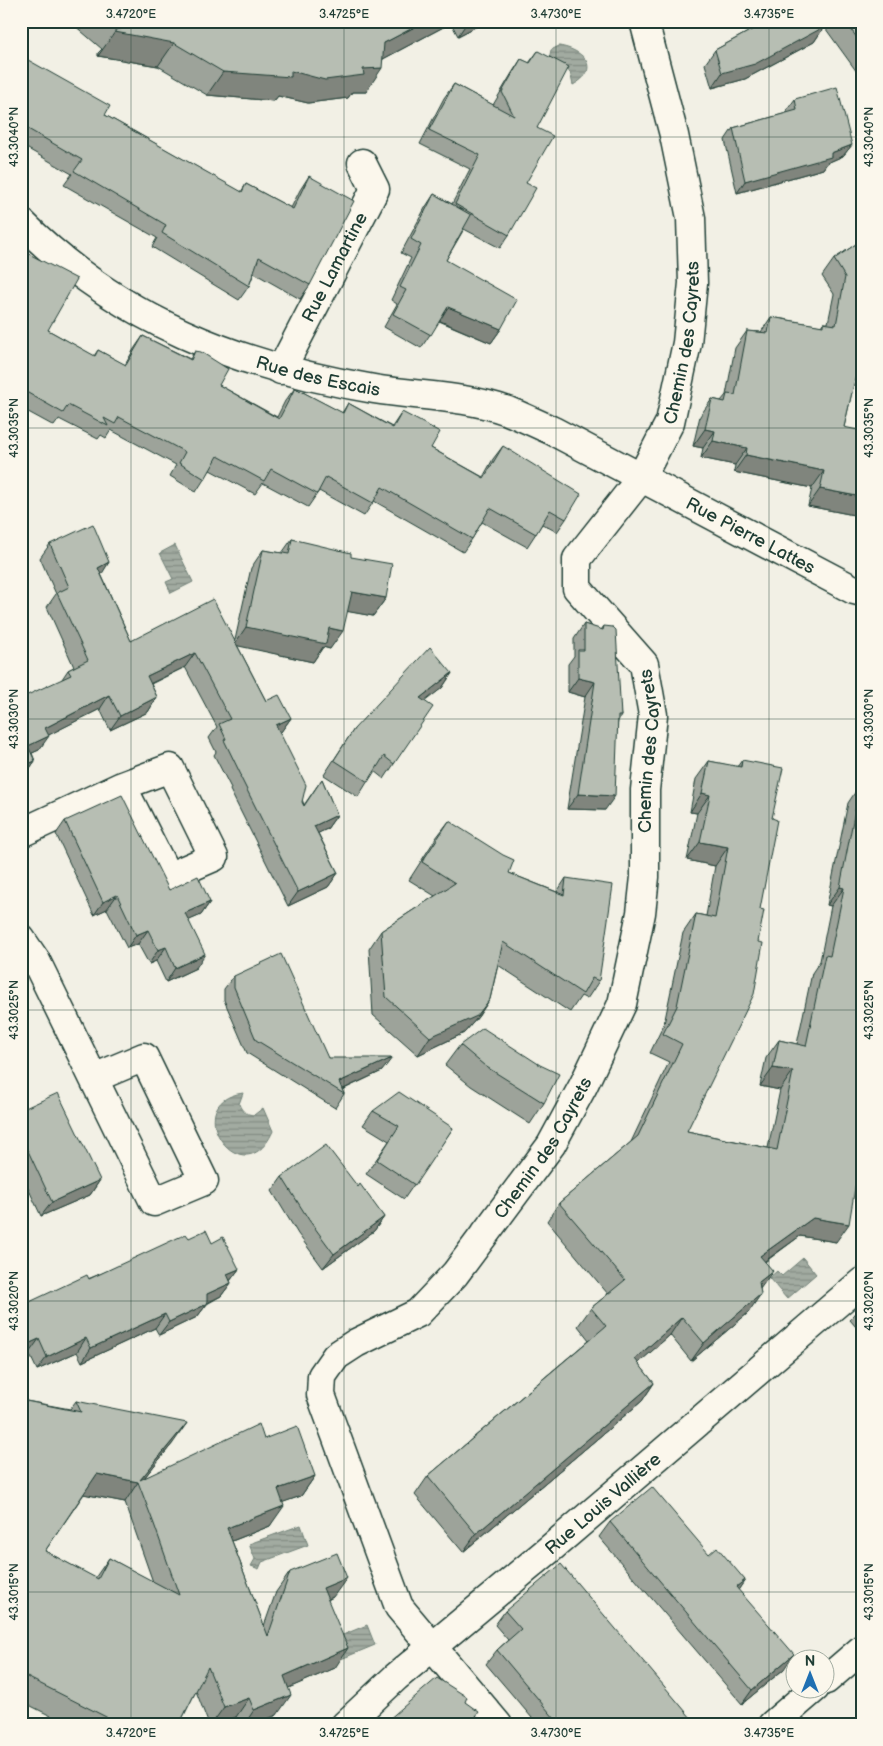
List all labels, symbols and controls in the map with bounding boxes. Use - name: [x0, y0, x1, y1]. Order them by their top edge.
- text: 3.4720°E: [106, 7, 156, 22]
- text: 3.4725°E: [319, 7, 369, 22]
- text: 3.4730°E: [531, 7, 581, 22]
- text: 3.4735°E: [744, 7, 794, 22]
- text: 43.3040°N: [7, 107, 22, 167]
- text: 43.3040°N: [862, 107, 877, 167]
- street label: Rue Lamartine: [298, 209, 372, 326]
- street label: Chemin des Cayrets: [660, 261, 704, 426]
- street label: Rue des Escais: [253, 352, 382, 401]
- text: 43.3035°N: [7, 398, 22, 458]
- text: 43.3035°N: [862, 398, 877, 458]
- street label: Rue Pierre Lattes: [682, 493, 818, 579]
- street label: Chemin des Cayrets: [635, 668, 664, 833]
- text: 43.3030°N: [7, 689, 22, 749]
- text: 43.3030°N: [862, 689, 877, 749]
- text: 43.3025°N: [7, 980, 22, 1040]
- text: 43.3025°N: [862, 980, 877, 1040]
- street label: Chemin des Cayrets: [490, 1074, 597, 1223]
- text: 43.3020°N: [7, 1271, 22, 1331]
- text: 43.3020°N: [862, 1271, 877, 1331]
- street label: Rue Louis Vallière: [541, 1448, 666, 1559]
- text: 43.3015°N: [7, 1563, 22, 1621]
- text: 43.3015°N: [862, 1563, 877, 1621]
- north arrow: [786, 1648, 836, 1698]
- text: N: [805, 1653, 815, 1670]
- text: 3.4720°E: [106, 1726, 156, 1741]
- text: 3.4725°E: [319, 1726, 369, 1741]
- text: 3.4730°E: [531, 1726, 581, 1741]
- text: 3.4735°E: [744, 1726, 794, 1741]

